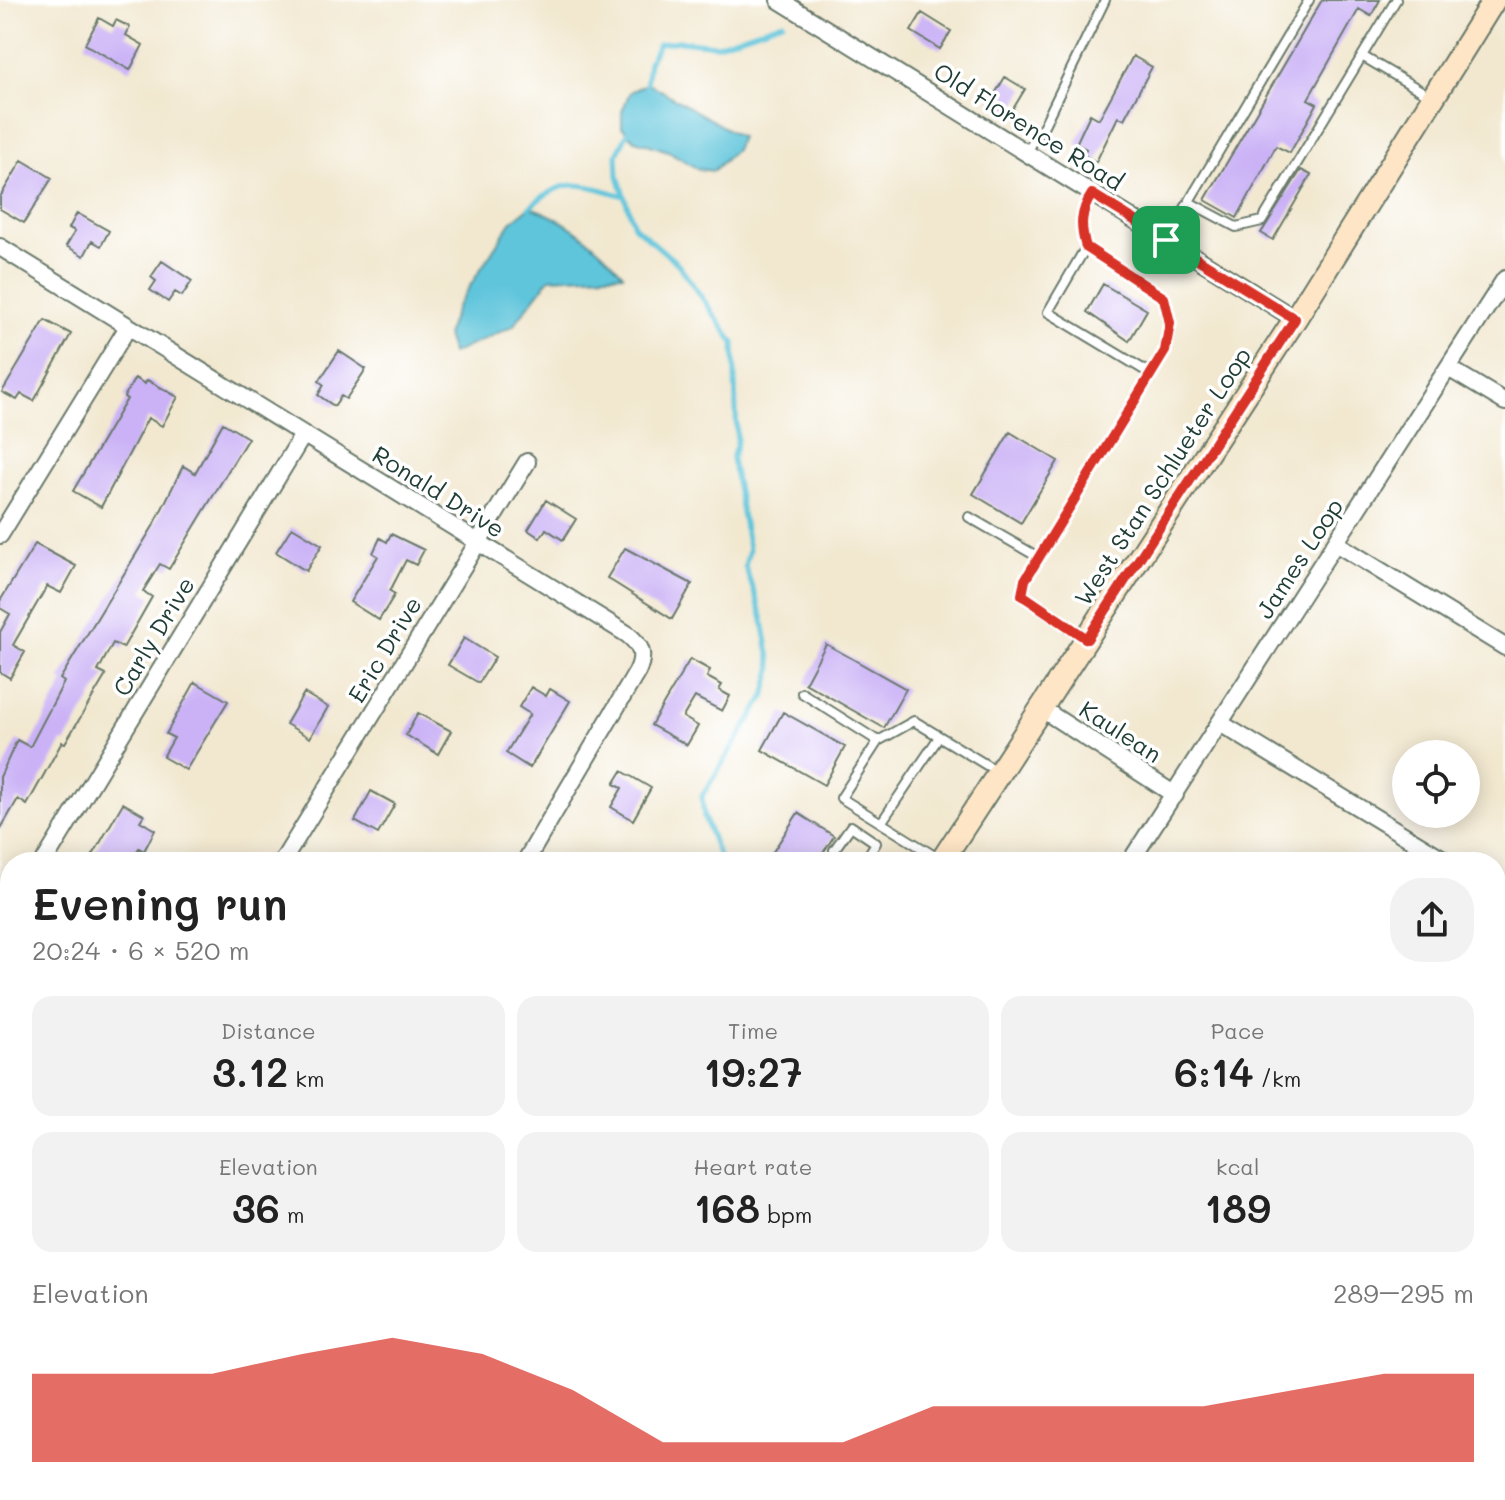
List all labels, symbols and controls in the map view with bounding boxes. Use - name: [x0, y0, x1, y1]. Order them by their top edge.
- street label: Old Florence Road: [928, 55, 1130, 197]
- pin: [1132, 206, 1200, 274]
- icon: arrive: [1144, 218, 1188, 262]
- street label: West Stan Schlueter Loop: [1067, 341, 1257, 611]
- street label: Ronald Drive: [367, 438, 511, 544]
- street label: James Loop: [1249, 492, 1349, 624]
- street label: Carly Drive: [105, 571, 201, 701]
- street label: Eric Drive: [340, 590, 428, 708]
- street label: Kaulean: [1074, 693, 1168, 769]
- map controls: [1392, 740, 1480, 828]
- button: locate: [1392, 740, 1480, 828]
- text: Evening run: [32, 874, 287, 931]
- button: share: [1390, 878, 1474, 962]
- text: 20:24 · 6 × 520 m: [32, 933, 249, 967]
- text: Distance: [221, 1016, 316, 1045]
- text: Time: [728, 1016, 778, 1045]
- text: Pace: [1211, 1016, 1265, 1045]
- text: 3.12: [212, 1045, 288, 1097]
- text: 19:27: [704, 1045, 802, 1097]
- text: 6:14: [1174, 1045, 1253, 1097]
- text: km: [288, 1064, 324, 1093]
- text: /km: [1253, 1064, 1301, 1093]
- text: Elevation: [219, 1152, 318, 1181]
- text: Heart rate: [694, 1152, 812, 1181]
- text: kcal: [1216, 1152, 1260, 1181]
- text: 36: [232, 1181, 280, 1233]
- text: 168: [694, 1181, 760, 1233]
- text: 189: [1205, 1181, 1271, 1233]
- text: m: [280, 1200, 305, 1229]
- text: bpm: [760, 1200, 812, 1229]
- text: Elevation: [32, 1276, 149, 1310]
- text: 289–295 m: [1333, 1276, 1474, 1310]

